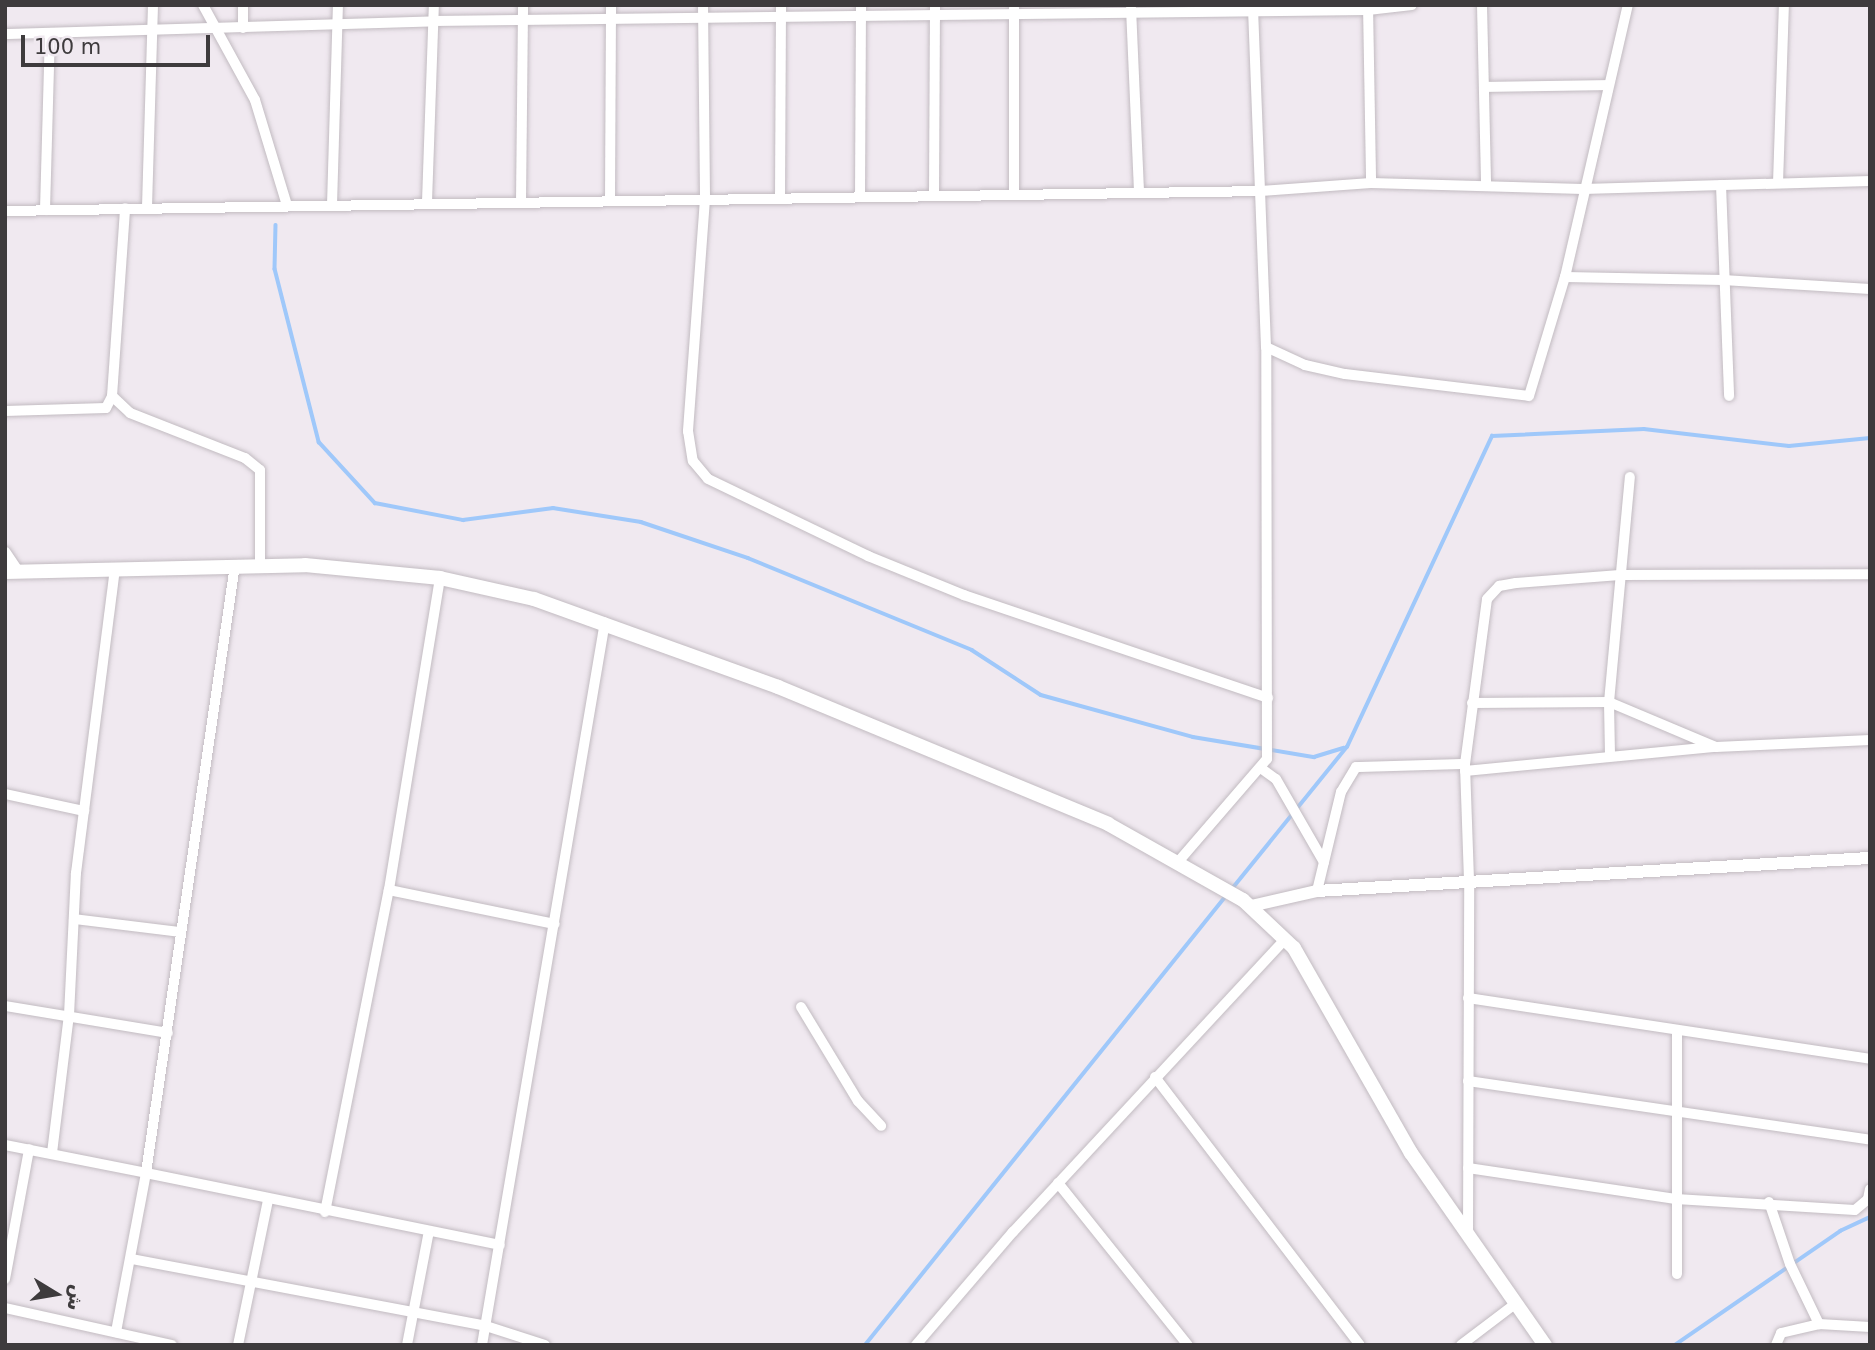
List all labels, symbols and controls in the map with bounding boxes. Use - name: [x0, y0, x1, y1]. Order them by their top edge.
- scale bar: [24, 21, 214, 65]
- text: 100 m: [34, 35, 101, 59]
- north arrow: [21, 1259, 91, 1329]
- text: ش: [63, 1283, 90, 1313]

